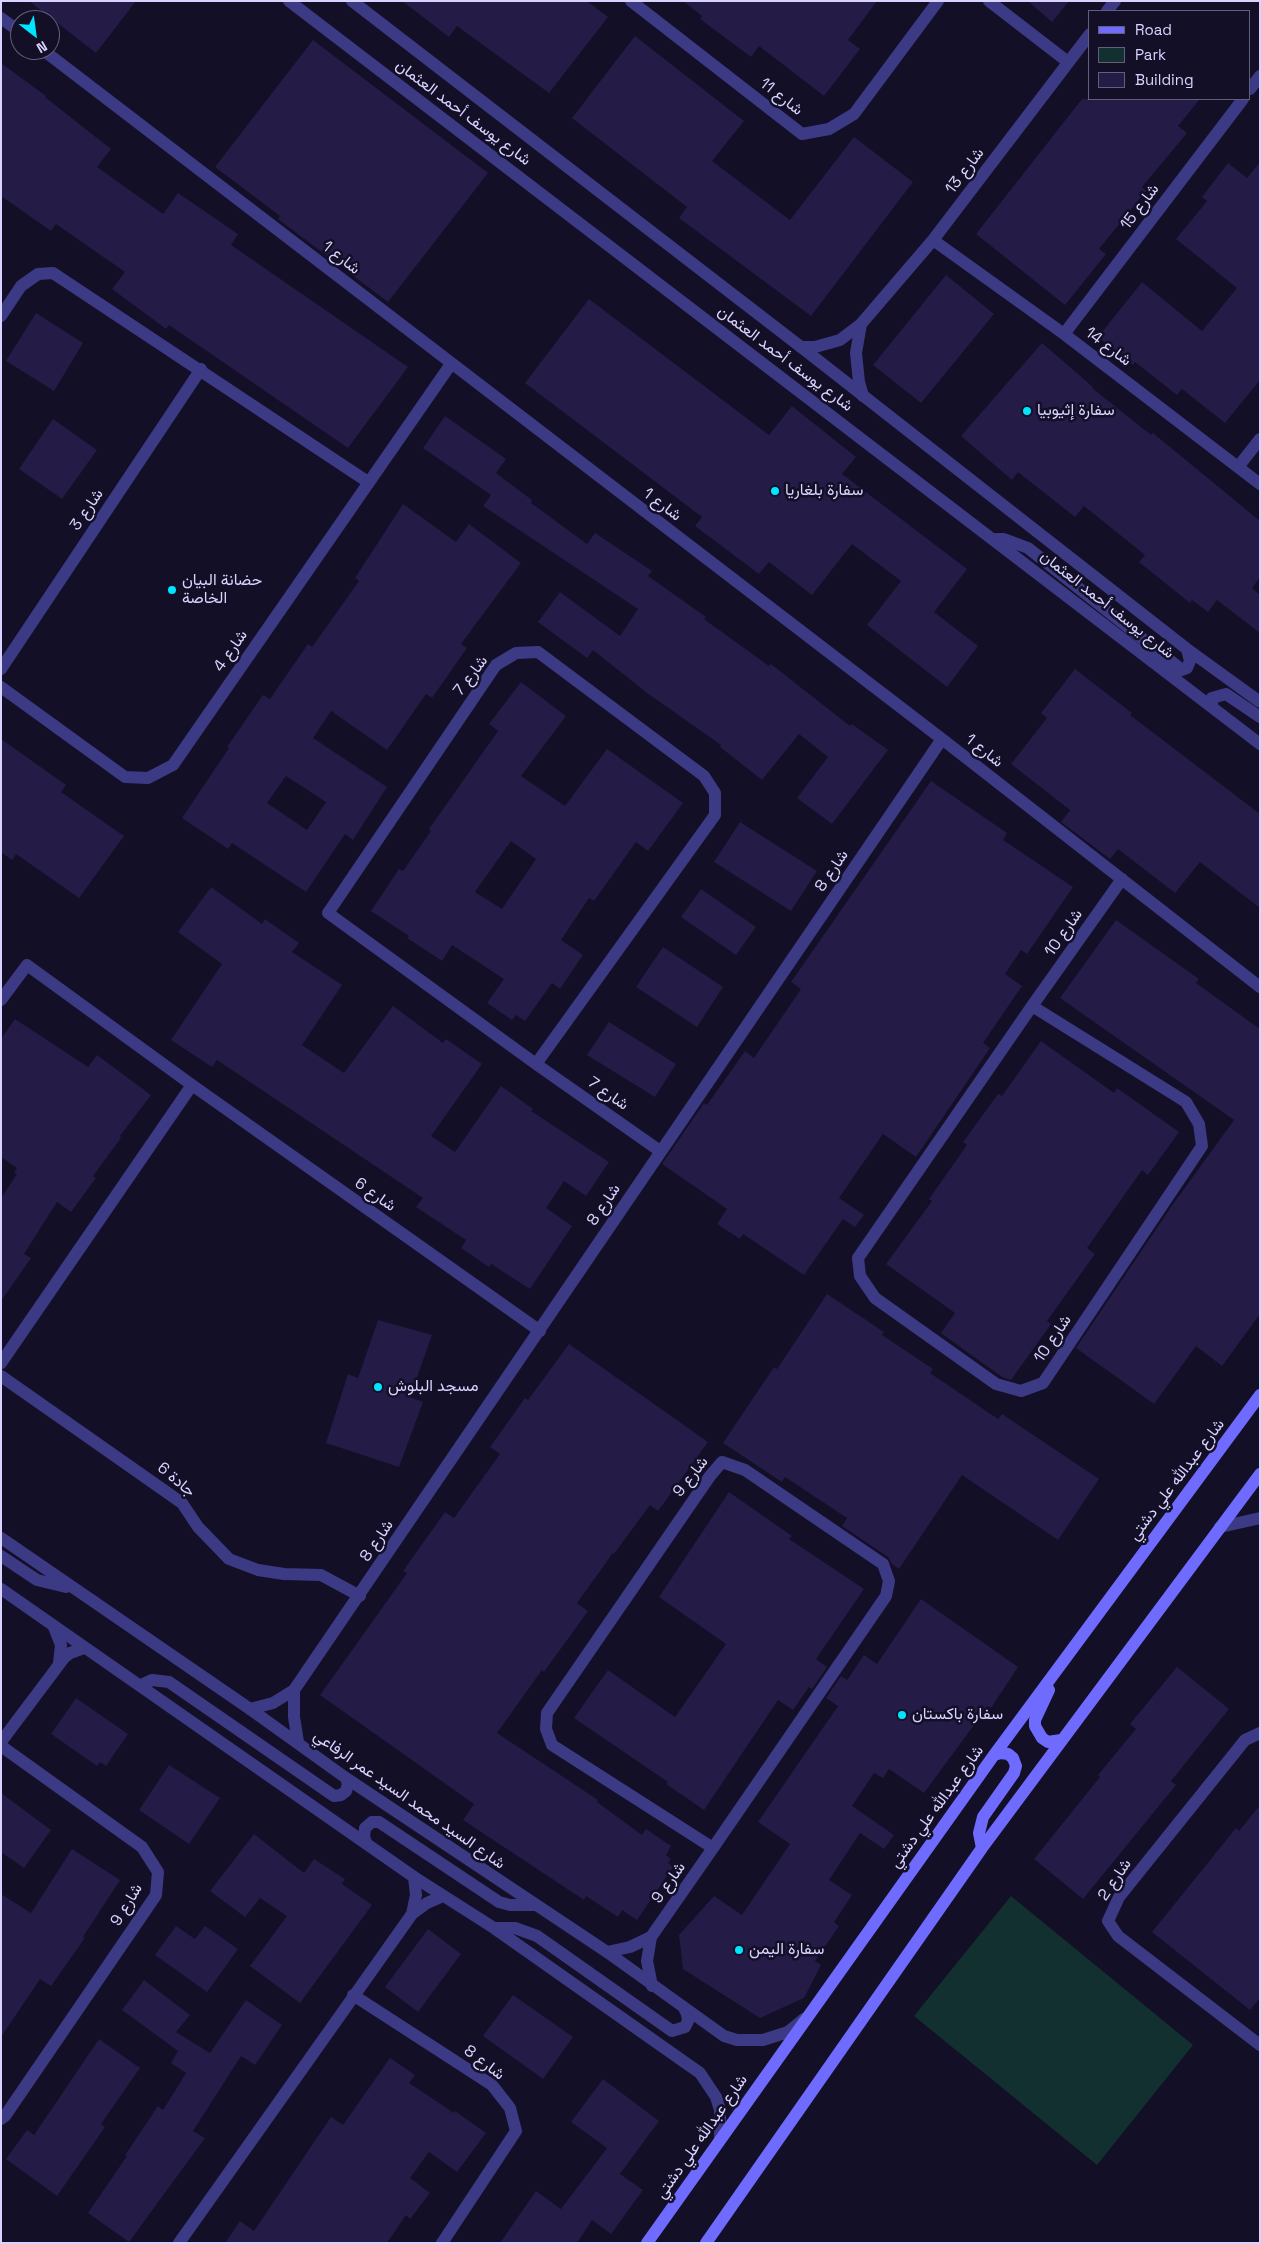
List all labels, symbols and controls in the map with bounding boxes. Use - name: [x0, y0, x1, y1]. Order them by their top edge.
- north arrow: [10, 10, 60, 60]
- legend: [1088, 10, 1251, 100]
- text: Road: [1135, 20, 1172, 39]
- text: N: [33, 37, 51, 57]
- text: Park: [1135, 45, 1166, 64]
- street label: شارع يوسف أحمد العثمان: [392, 56, 534, 170]
- text: Building: [1135, 70, 1194, 89]
- street label: شارع 11: [756, 74, 806, 120]
- street label: شارع 13: [941, 144, 989, 198]
- street label: شارع 15: [1117, 180, 1163, 234]
- street label: شارع 1: [318, 237, 364, 279]
- street label: شارع يوسف أحمد العثمان: [714, 302, 856, 416]
- street label: شارع 14: [1081, 323, 1135, 371]
- place label: سفارة إثيوبيا: [1037, 401, 1115, 421]
- marker: سفارة إثيوبيا: [1021, 405, 1033, 417]
- place label: سفارة بلغاريا: [785, 481, 863, 501]
- street label: شارع 1: [639, 484, 685, 526]
- marker: سفارة بلغاريا: [769, 485, 781, 497]
- street label: شارع 3: [66, 486, 108, 534]
- street label: شارع يوسف أحمد العثمان: [1036, 547, 1178, 663]
- place label: حضانة البيان الخاصة: [182, 571, 262, 609]
- marker: حضانة البيان الخاصة: [166, 584, 178, 596]
- street label: شارع 4: [210, 627, 252, 675]
- street label: شارع 7: [450, 652, 492, 700]
- street label: شارع 1: [961, 730, 1007, 772]
- street label: شارع 8: [811, 846, 853, 896]
- street label: شارع 10: [1041, 906, 1087, 960]
- street label: شارع 7: [584, 1073, 632, 1115]
- street label: شارع 6: [351, 1174, 399, 1216]
- street label: شارع 8: [583, 1180, 625, 1230]
- street label: شارع 10: [1030, 1312, 1076, 1366]
- place label: مسجد البلوش: [388, 1377, 479, 1397]
- marker: مسجد البلوش: [372, 1381, 384, 1393]
- street label: شارع عبدالله علي دشتي: [1125, 1415, 1229, 1545]
- street label: شارع 9: [669, 1453, 713, 1501]
- street label: جادة 6: [153, 1459, 199, 1501]
- street label: شارع 8: [356, 1516, 398, 1566]
- place label: سفارة باكستان: [912, 1705, 1003, 1725]
- marker: سفارة باكستان: [896, 1709, 908, 1721]
- street label: شارع السيد محمد السيد عمر الرفاعي: [310, 1726, 508, 1874]
- street label: شارع عبدالله علي دشتي: [886, 1742, 988, 1872]
- street label: شارع 2: [1094, 1856, 1136, 1904]
- street label: شارع 9: [648, 1859, 690, 1907]
- street label: شارع 9: [107, 1880, 147, 1930]
- place label: سفارة اليمن: [749, 1940, 824, 1960]
- marker: سفارة اليمن: [733, 1944, 745, 1956]
- street label: شارع 8: [460, 2041, 508, 2085]
- street label: شارع عبدالله علي دشتي: [652, 2071, 752, 2203]

